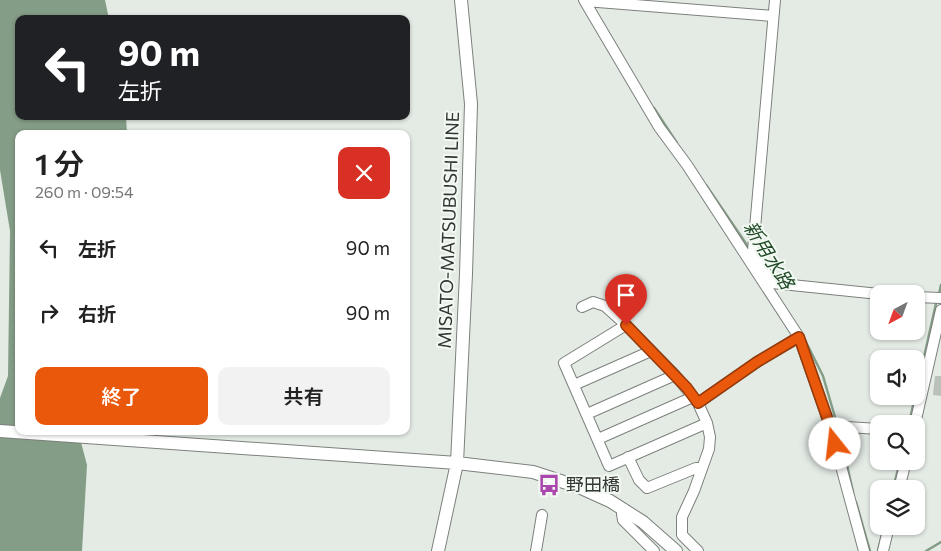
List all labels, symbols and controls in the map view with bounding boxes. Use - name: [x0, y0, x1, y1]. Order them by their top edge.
- text: 90 m: [118, 30, 200, 73]
- icon: left: [35, 35, 100, 100]
- text: 左折: [118, 77, 162, 104]
- street label: MISATO-MATSUBUSHI LINE: [433, 111, 463, 349]
- text: 1 分: [35, 144, 84, 181]
- button: close: [338, 147, 390, 199]
- text: 260 m · 09:54: [35, 182, 134, 201]
- water label: 新用水路: [740, 216, 800, 295]
- icon: left: [35, 234, 63, 262]
- text: 90 m: [346, 236, 390, 259]
- text: 左折: [78, 237, 116, 260]
- pin: [605, 274, 647, 325]
- icon: arrive: [612, 281, 640, 309]
- north arrow: [870, 285, 925, 340]
- map controls: [870, 285, 925, 535]
- icon: right: [35, 299, 63, 327]
- text: 90 m: [346, 301, 390, 324]
- text: 右折: [78, 302, 116, 325]
- button: sound: [870, 350, 925, 405]
- button: 終了: [35, 367, 208, 425]
- button: 共有: [218, 367, 390, 425]
- button: search: [870, 415, 925, 470]
- position arrow: [808, 417, 860, 469]
- bus stop icon: 野田橋: [536, 472, 562, 498]
- place label: 野田橋: [566, 473, 620, 495]
- button: layers: [870, 480, 925, 535]

